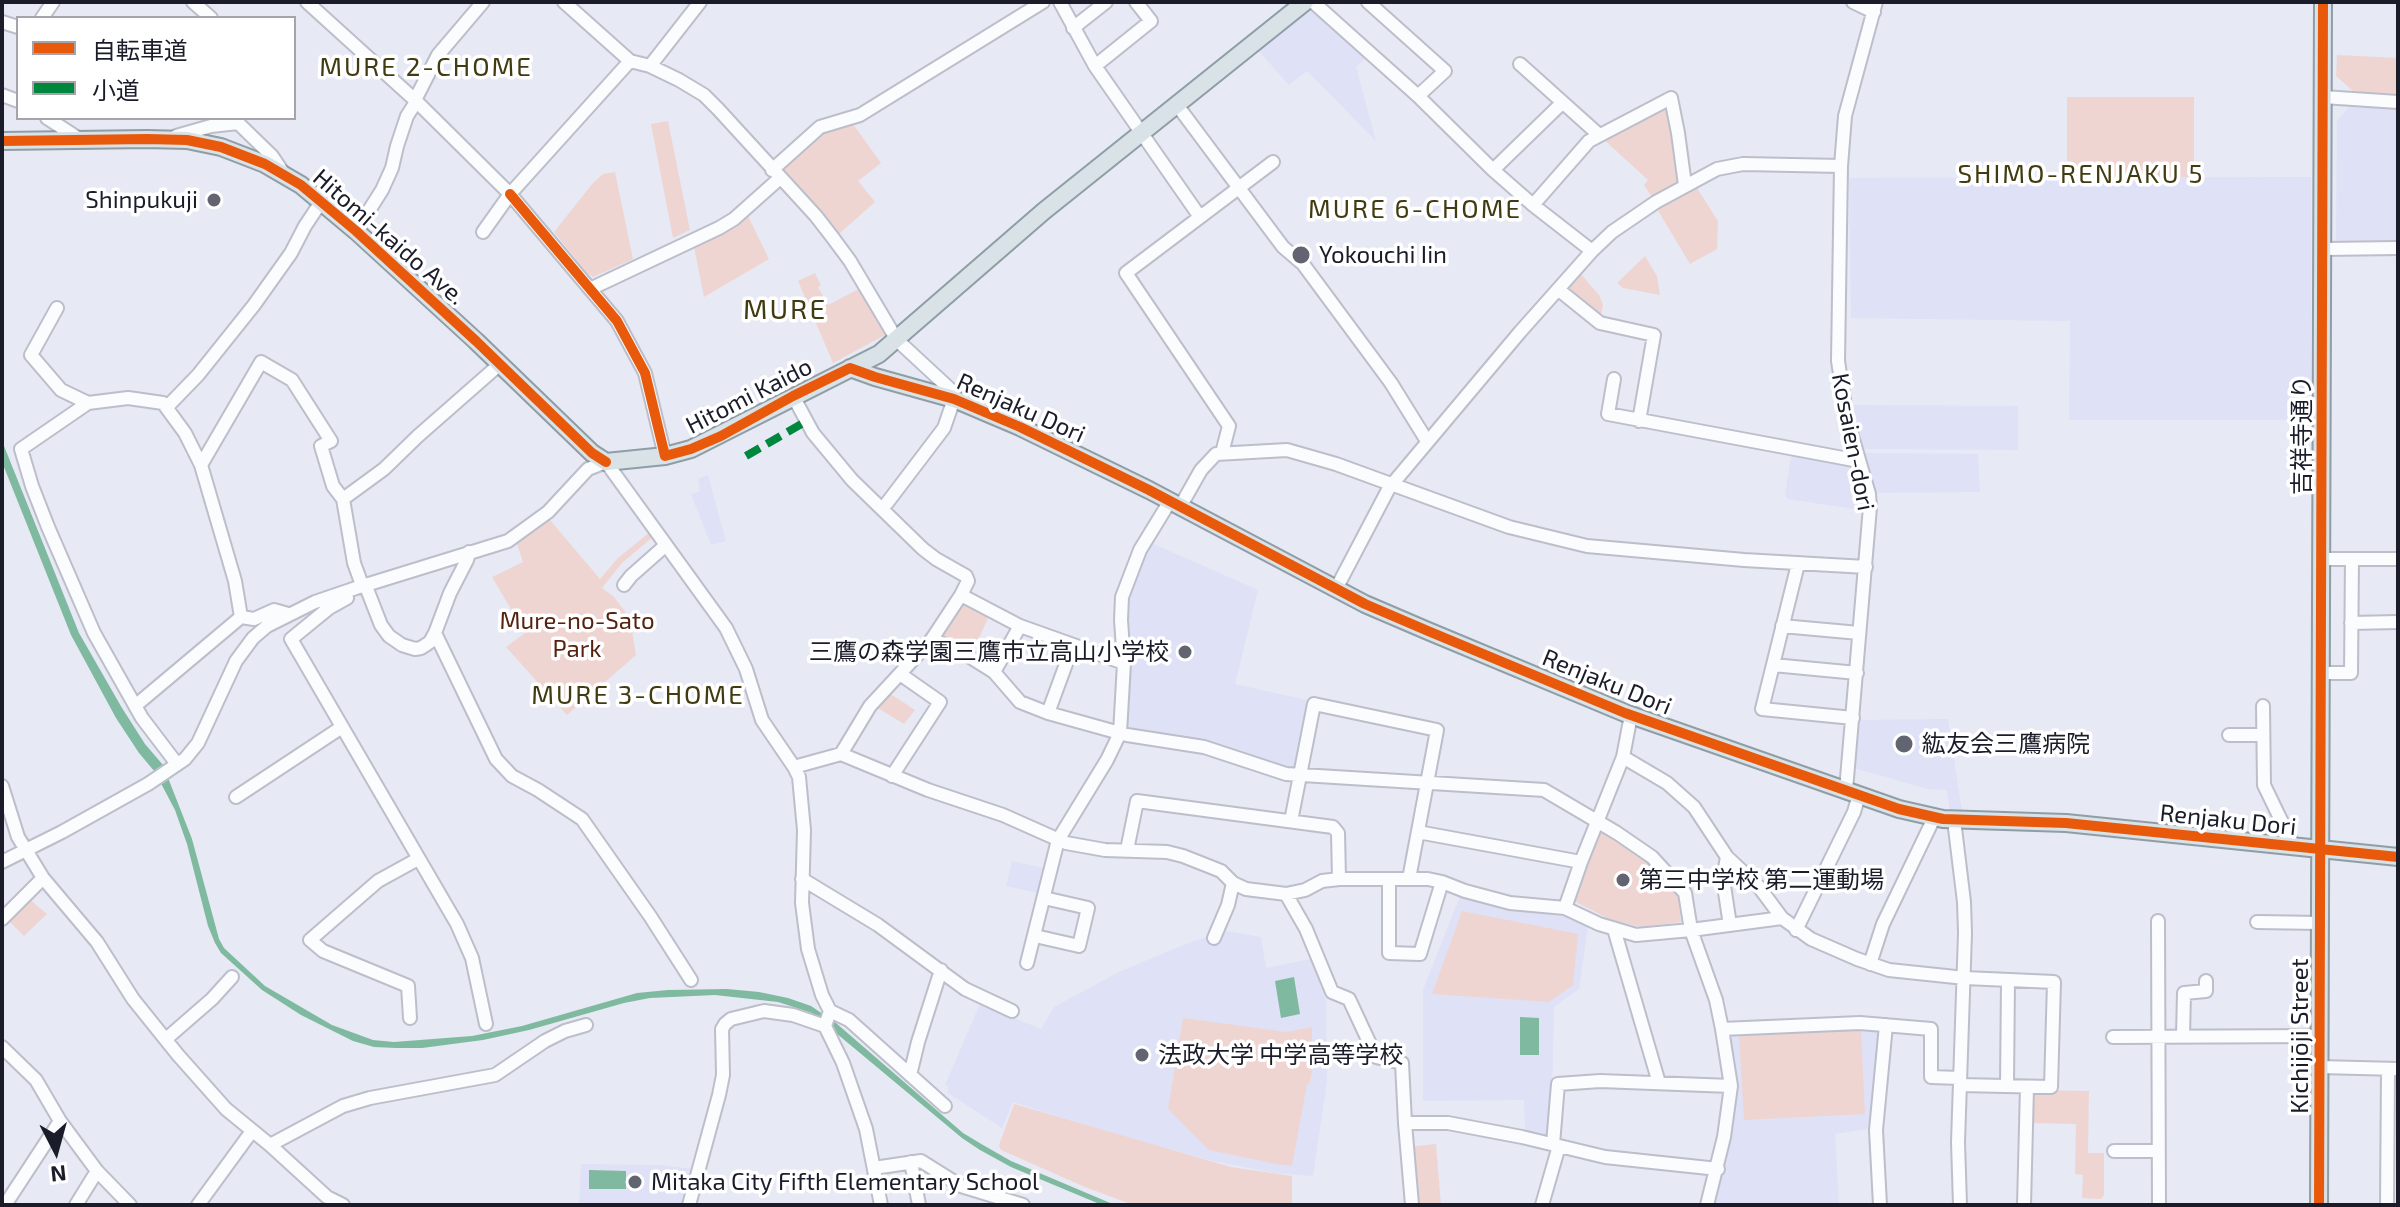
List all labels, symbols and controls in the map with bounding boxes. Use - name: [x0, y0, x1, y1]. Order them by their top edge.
- legend: [16, 16, 296, 120]
- text: 自転車道: [92, 35, 188, 64]
- district label: MURE 2-CHOME: [319, 51, 533, 83]
- text: 小道: [92, 75, 140, 104]
- district label: SHIMO-RENJAKU 5: [1958, 158, 2204, 190]
- street label: Hitomi-kaido Ave.: [307, 163, 471, 311]
- place label: Shinpukuji: [85, 186, 198, 214]
- marker: Shinpukuji: [205, 191, 223, 209]
- district label: MURE 6-CHOME: [1308, 193, 1522, 225]
- place label: Yokouchi Iin: [1319, 241, 1447, 269]
- marker: Yokouchi Iin: [1290, 244, 1312, 266]
- district label: MURE: [743, 293, 827, 327]
- street label: Hitomi Kaido: [681, 352, 817, 440]
- street label: Renjaku Dori: [953, 367, 1089, 449]
- street label: Kosaien-dori: [1826, 371, 1880, 513]
- street label: 吉祥寺通り: [2288, 375, 2316, 495]
- park label: Mure-no-Sato Park: [499, 607, 655, 663]
- place label: 三鷹の森学園三鷹市立高山小学校: [809, 638, 1169, 666]
- marker: 三鷹の森学園三鷹市立高山小学校: [1176, 643, 1194, 661]
- street label: Renjaku Dori: [1538, 643, 1676, 721]
- district label: MURE 3-CHOME: [531, 679, 745, 711]
- place label: 紘友会三鷹病院: [1922, 730, 2090, 758]
- marker: 紘友会三鷹病院: [1893, 733, 1915, 755]
- street label: Renjaku Dori: [2158, 799, 2298, 841]
- place label: 第三中学校 第二運動場: [1639, 866, 1884, 894]
- marker: 第三中学校 第二運動場: [1614, 871, 1632, 889]
- street label: Kichijōji Street: [2286, 958, 2314, 1114]
- place label: 法政大学 中学高等学校: [1158, 1041, 1403, 1069]
- marker: 法政大学 中学高等学校: [1133, 1046, 1151, 1064]
- north arrow: [16, 1111, 96, 1191]
- text: N: [49, 1161, 68, 1189]
- place label: Mitaka City Fifth Elementary School: [651, 1168, 1039, 1196]
- marker: Mitaka City Fifth Elementary School: [626, 1173, 644, 1191]

